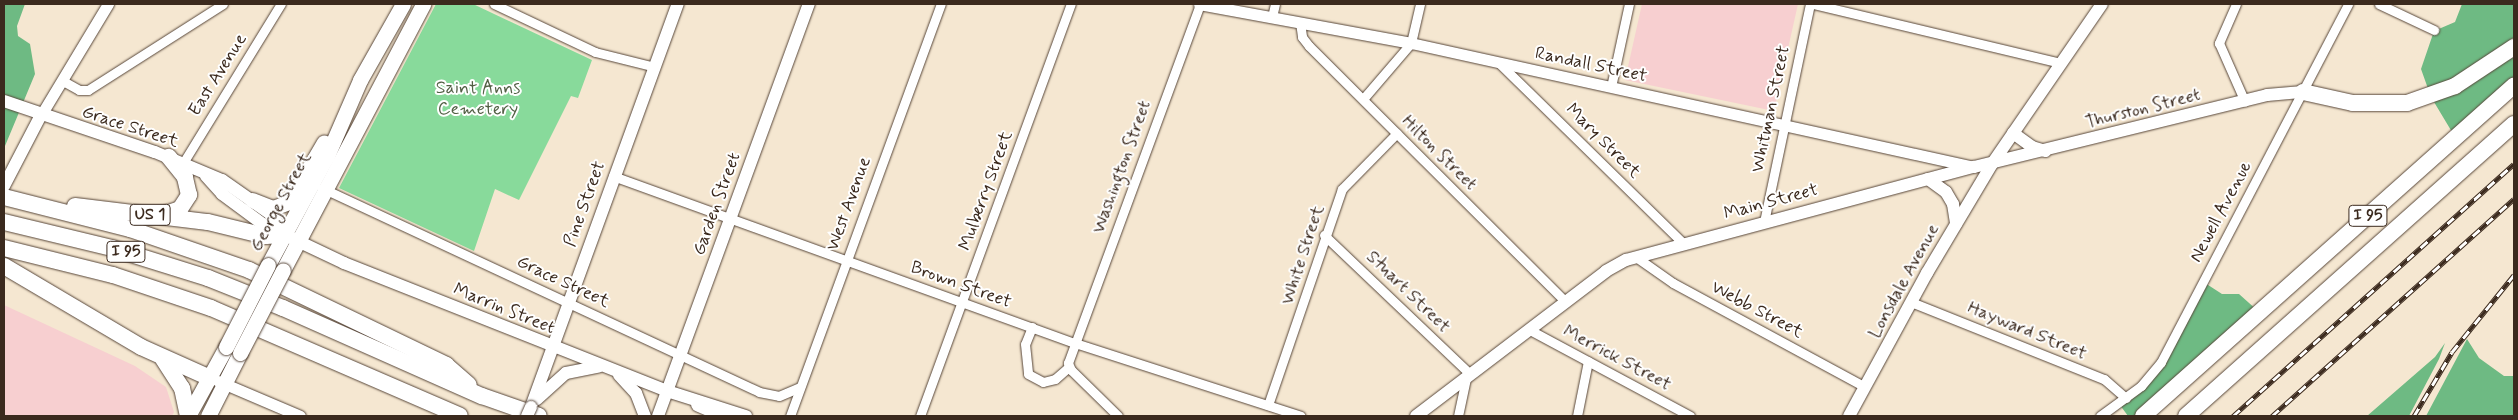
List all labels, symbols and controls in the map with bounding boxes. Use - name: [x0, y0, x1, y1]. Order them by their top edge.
- street label: East Avenue: [184, 30, 252, 120]
- street label: Randall Street: [1533, 43, 1649, 87]
- street label: Whitman Street: [1747, 44, 1795, 174]
- park label: Saint Anns Cemetery: [436, 78, 520, 120]
- street label: Thurston Street: [2082, 84, 2204, 134]
- street label: Washington Street: [1087, 96, 1157, 238]
- street label: Mary Street: [1561, 99, 1645, 183]
- street label: Grace Street: [79, 101, 181, 153]
- street label: Hilton Street: [1396, 110, 1482, 196]
- street label: Mulberry Street: [954, 128, 1018, 254]
- street label: Garden Street: [688, 148, 746, 260]
- street label: George Street: [246, 149, 316, 255]
- street label: West Avenue: [822, 154, 876, 254]
- street label: Pine Street: [560, 159, 610, 249]
- street label: Newell Avenue: [2186, 159, 2256, 265]
- street label: Main Street: [1722, 179, 1820, 225]
- road number: US 1: [129, 202, 171, 228]
- road number: I 95: [2348, 202, 2388, 230]
- street label: White Street: [1277, 203, 1329, 307]
- street label: Lonsdale Avenue: [1864, 220, 1944, 342]
- road number: I 95: [106, 238, 146, 266]
- street label: Stuart Street: [1362, 247, 1454, 337]
- street label: Grace Street: [513, 251, 613, 313]
- street label: Brown Street: [908, 257, 1014, 313]
- street label: Webb Street: [1707, 277, 1807, 343]
- street label: Marrin Street: [449, 278, 559, 340]
- street label: Hayward Street: [1965, 297, 2089, 365]
- street label: Merrick Street: [1560, 321, 1674, 395]

